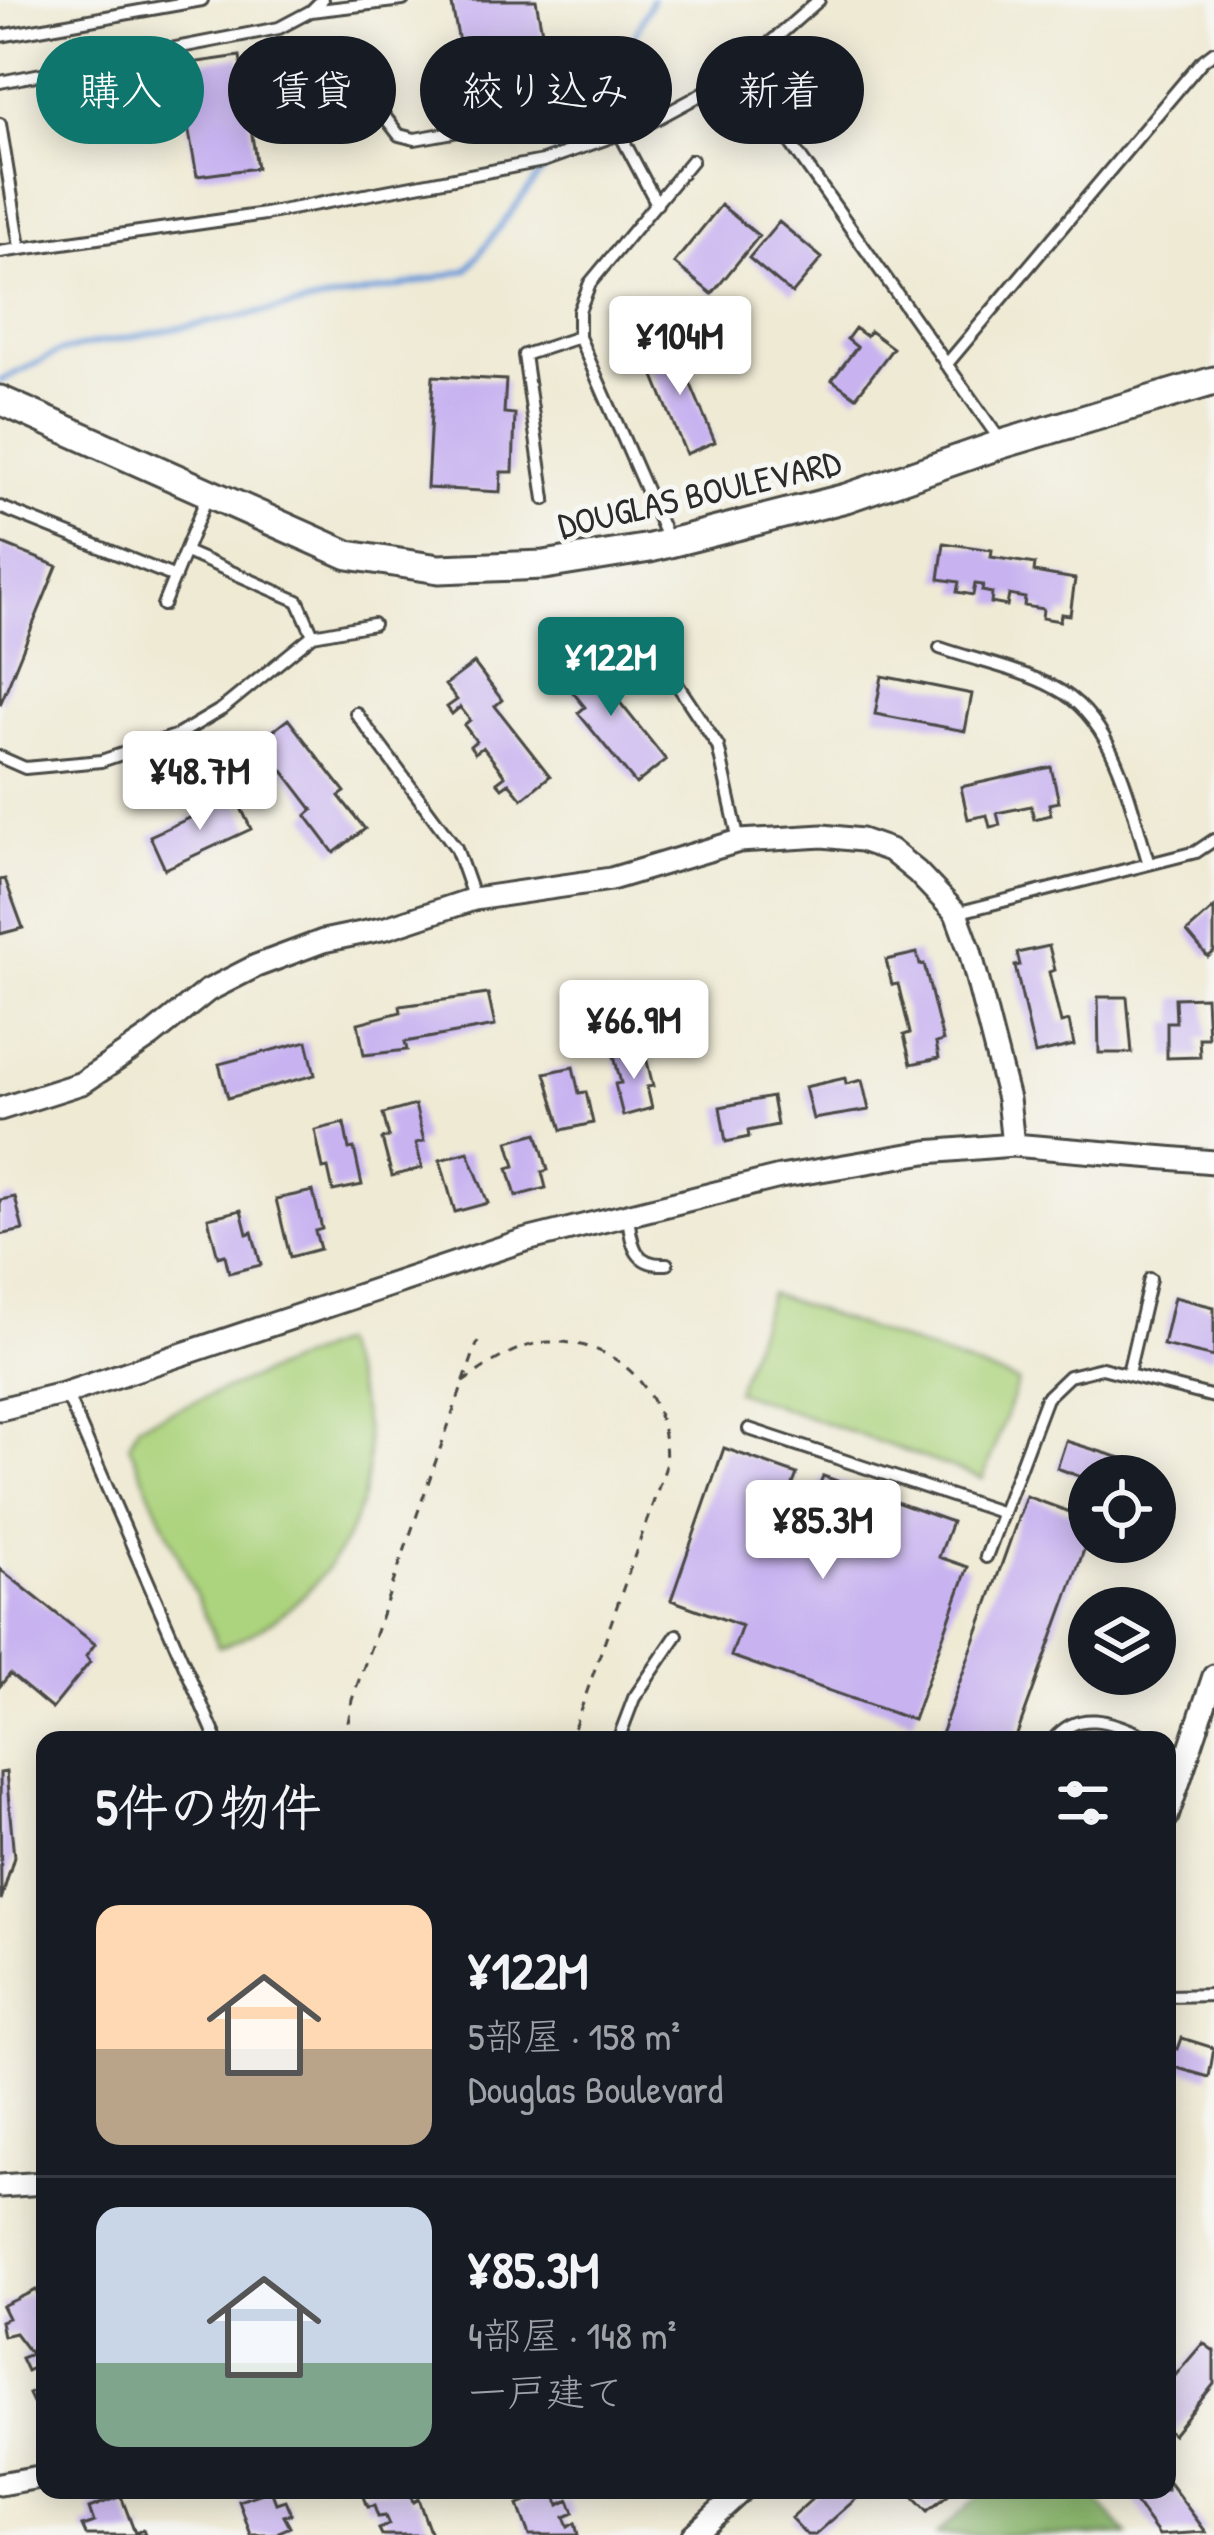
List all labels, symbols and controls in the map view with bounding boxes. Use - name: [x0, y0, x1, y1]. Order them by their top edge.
- chip: 購入: [36, 36, 204, 144]
- chip: 賃貸: [228, 36, 396, 144]
- chip: 絞り込み: [420, 36, 672, 144]
- chip: 新着: [696, 36, 864, 144]
- pin: ¥104M: [596, 296, 764, 398]
- text: ¥104M: [636, 308, 724, 361]
- street label: DOUGLAS BOULEVARD: [553, 437, 845, 549]
- pin: ¥122M: [527, 617, 695, 719]
- text: ¥122M: [565, 629, 657, 682]
- pin: ¥48.7M: [102, 731, 298, 833]
- text: ¥48.7M: [150, 743, 250, 796]
- pin: ¥66.9M: [536, 980, 732, 1082]
- text: ¥66.9M: [586, 992, 682, 1045]
- map controls: [1068, 1455, 1176, 1695]
- button: locate: [1068, 1455, 1176, 1563]
- pin: ¥85.3M: [725, 1480, 921, 1582]
- text: ¥85.3M: [773, 1492, 873, 1545]
- button: layers: [1068, 1587, 1176, 1695]
- icon: filters: [1050, 1770, 1116, 1836]
- text: 5件の物件: [96, 1772, 322, 1841]
- text: ¥122M: [468, 1936, 588, 2005]
- icon: home: [192, 1953, 336, 2097]
- text: 5部屋 · 158 m²: [468, 2009, 680, 2062]
- text: Douglas Boulevard: [468, 2062, 723, 2115]
- text: ¥85.3M: [468, 2235, 599, 2304]
- icon: home: [192, 2255, 336, 2399]
- text: 4部屋 · 148 m²: [468, 2308, 677, 2361]
- text: 一戸建て: [468, 2365, 624, 2418]

